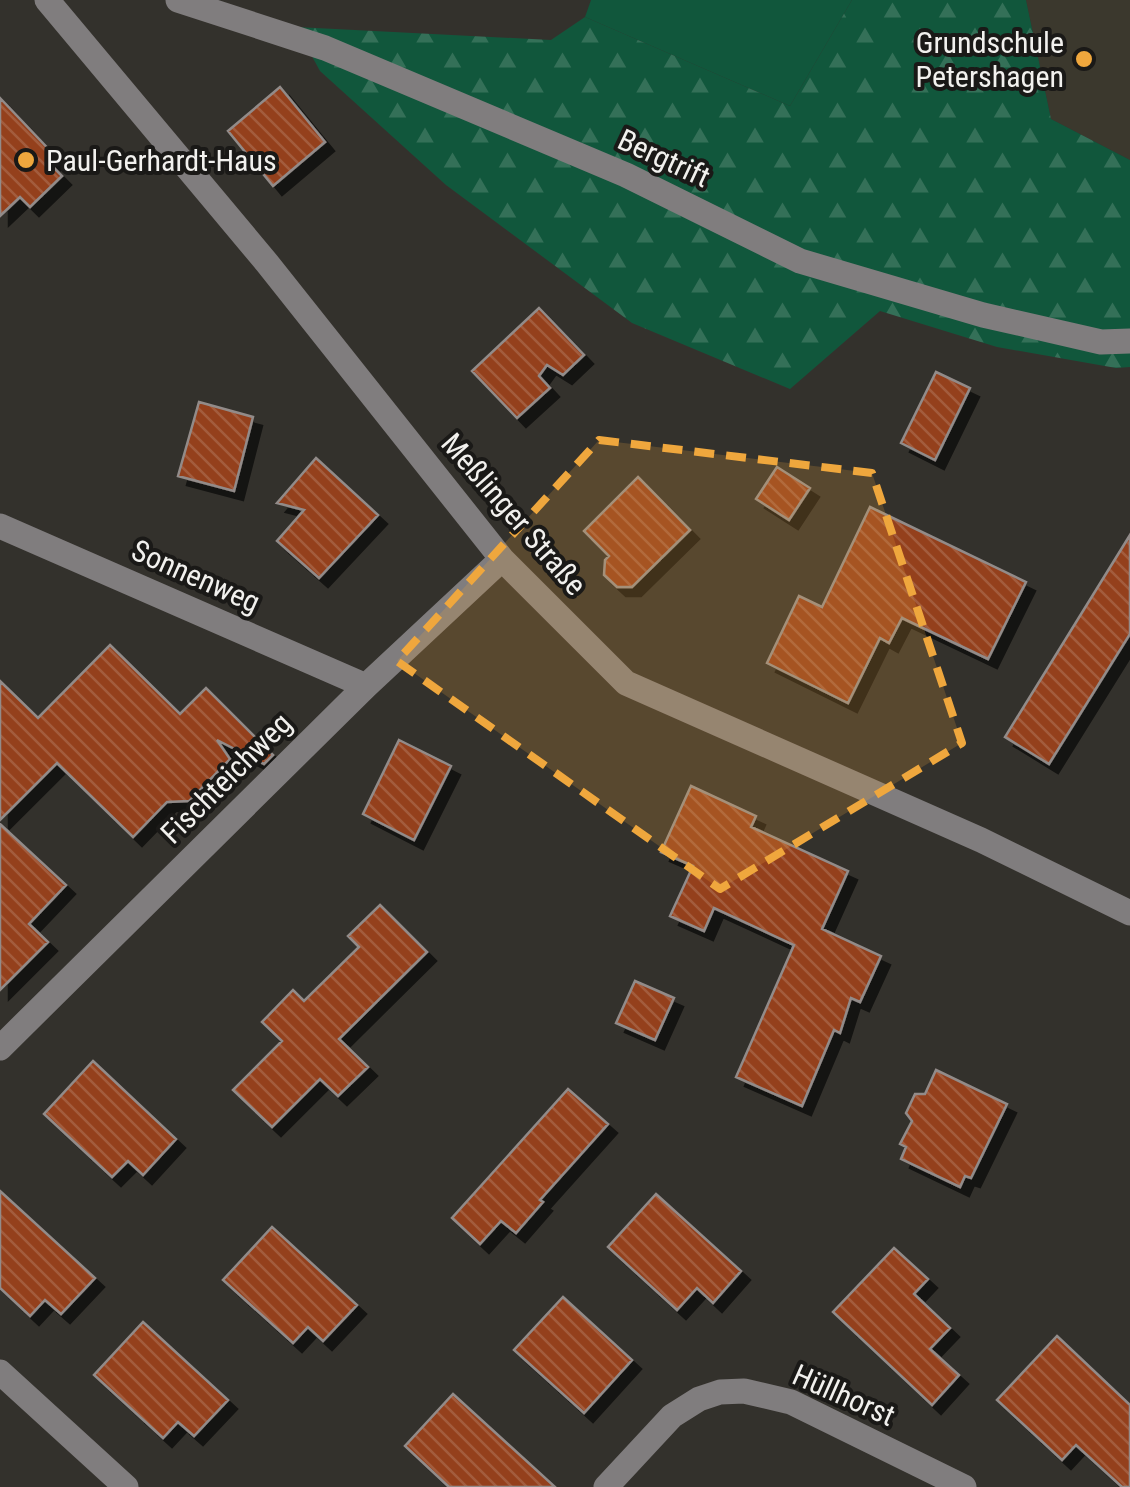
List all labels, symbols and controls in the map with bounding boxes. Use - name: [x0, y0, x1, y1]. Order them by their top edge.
- place label: Grundschule Petershagen: [915, 25, 1064, 94]
- marker: Grundschule Petershagen: [1073, 48, 1095, 70]
- street label: Bergtrift: [612, 122, 716, 194]
- place label: Paul-Gerhardt-Haus: [46, 143, 277, 178]
- marker: Paul-Gerhardt-Haus: [15, 149, 37, 171]
- street label: Meßlinger Straße: [434, 426, 594, 602]
- street label: Sonnenweg: [126, 532, 266, 620]
- street label: Fischteichweg: [154, 706, 298, 850]
- street label: Hüllhorst: [787, 1357, 901, 1433]

